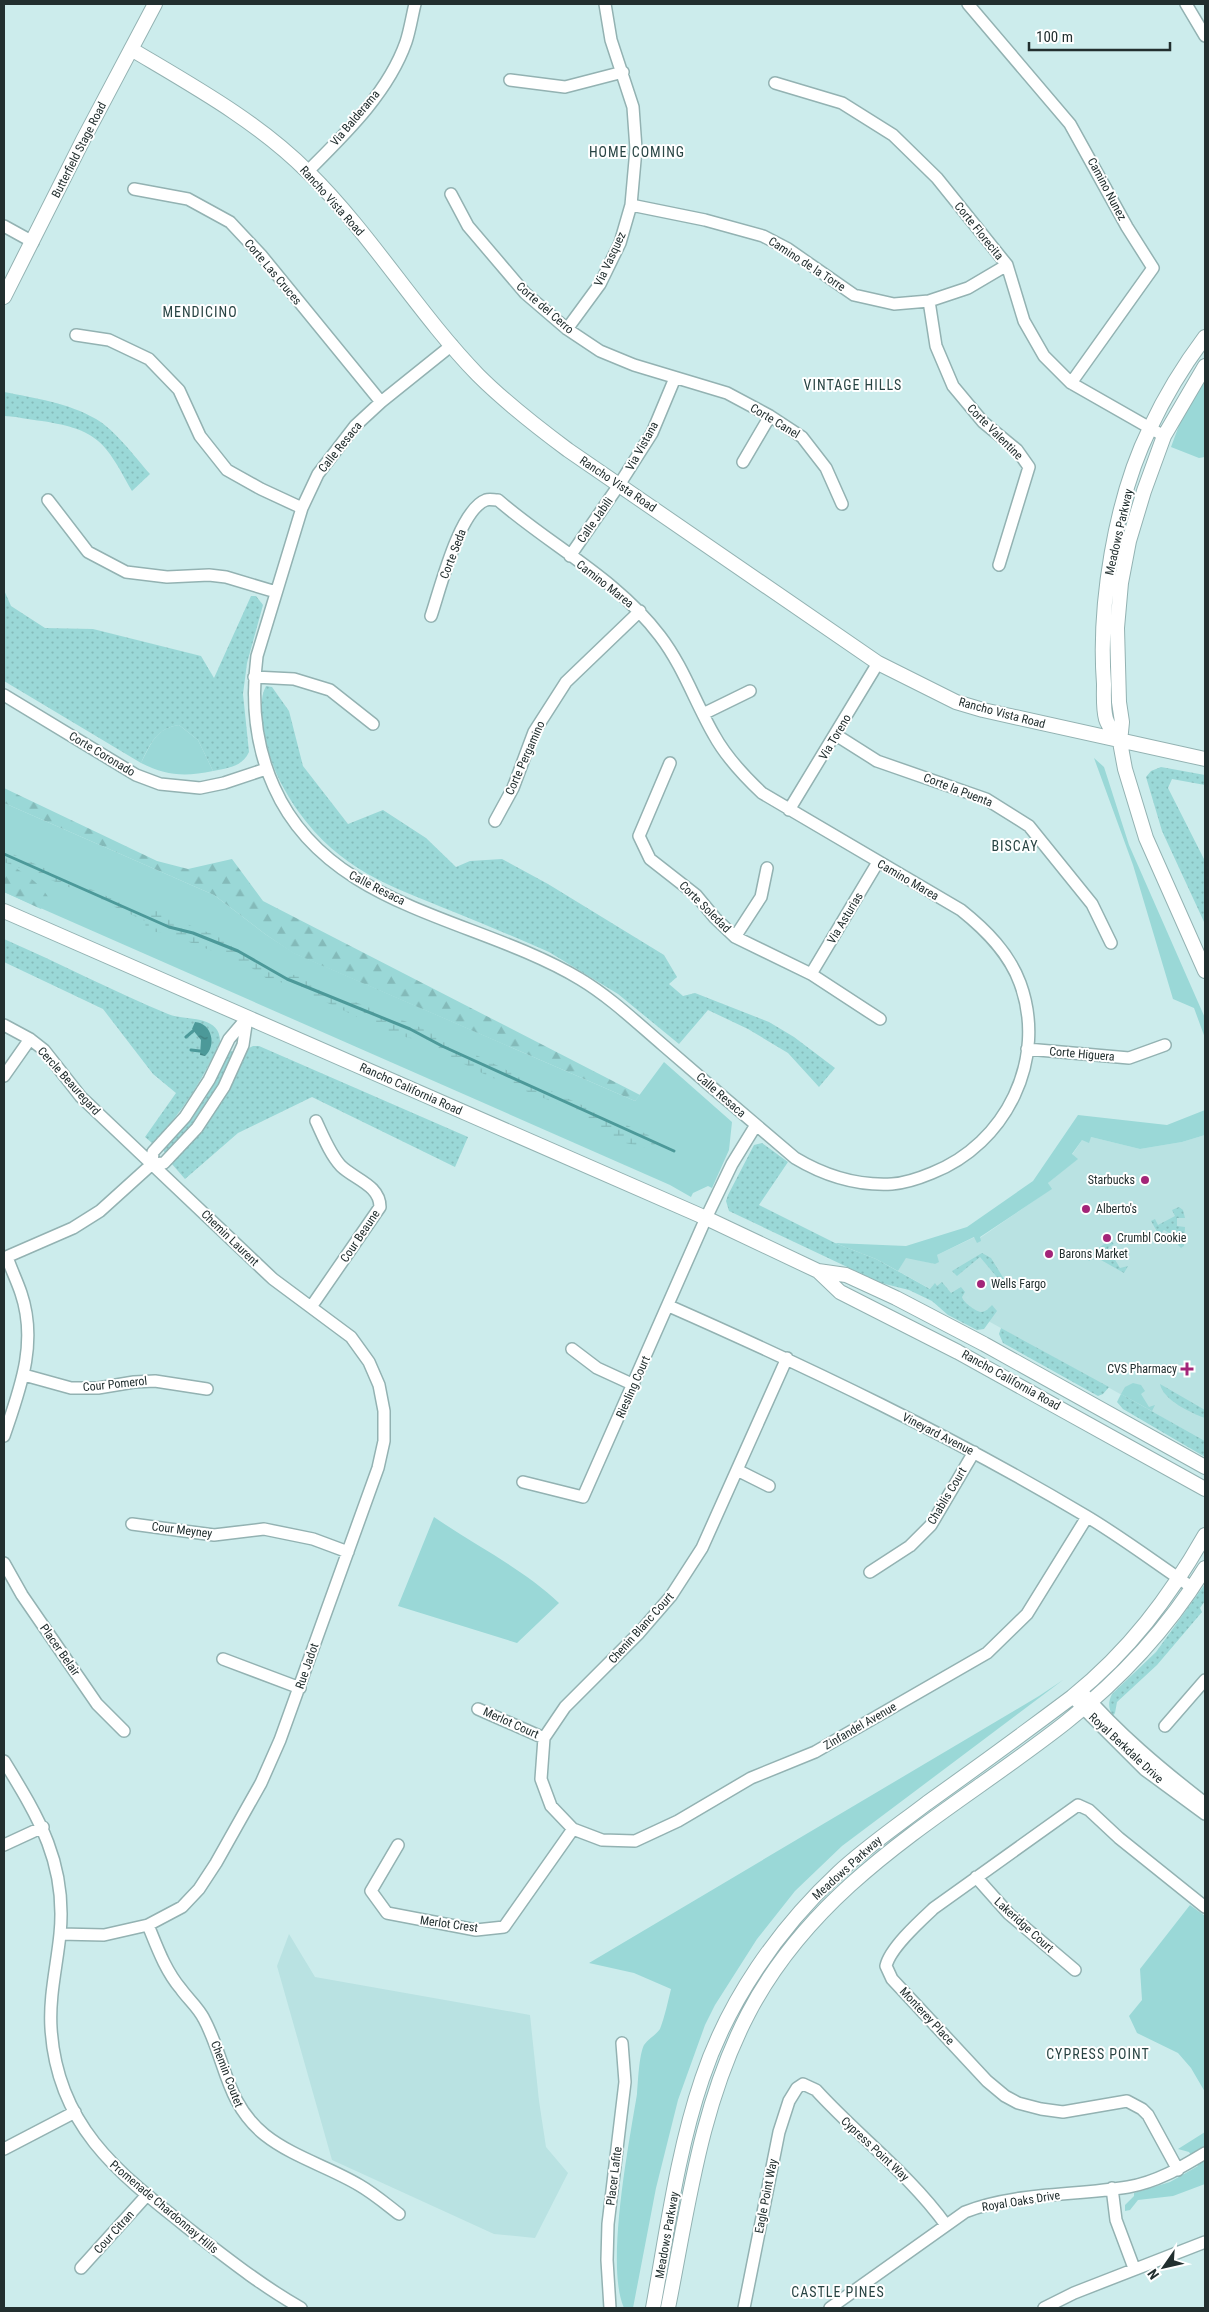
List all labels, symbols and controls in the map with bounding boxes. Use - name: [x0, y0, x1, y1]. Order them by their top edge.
- scale bar: [1029, 20, 1170, 52]
- text: 100 m: [1036, 28, 1073, 46]
- street label: Via Balderama: [328, 87, 383, 149]
- street label: Butterfield Stage Road: [49, 100, 109, 200]
- district label: HOME COMING: [589, 144, 685, 160]
- street label: Camino Nunez: [1085, 155, 1129, 223]
- street label: Rancho Vista Road: [297, 163, 367, 239]
- street label: Corte Florecita: [952, 199, 1007, 263]
- street label: Via Vasquez: [591, 230, 629, 288]
- street label: Camino de la Torre: [766, 234, 848, 294]
- street label: Corte Las Cruces: [242, 236, 304, 308]
- street label: Corte del Cerro: [513, 279, 577, 337]
- district label: MENDICINO: [162, 304, 238, 320]
- district label: VINTAGE HILLS: [804, 377, 902, 393]
- street label: Corte Canel: [748, 401, 802, 441]
- street label: Corte Valentine: [964, 401, 1026, 463]
- street label: Calle Resaca: [315, 419, 365, 475]
- street label: Via Vistana: [623, 419, 661, 473]
- street label: Rancho Vista Road: [577, 453, 659, 515]
- street label: Meadows Parkway: [1102, 487, 1136, 577]
- street label: Calle Jabili: [574, 495, 616, 545]
- street label: Corte Seda: [437, 527, 469, 581]
- street label: Camino Marea: [574, 557, 637, 611]
- street label: Rancho Vista Road: [957, 695, 1047, 731]
- street label: Via Toreno: [816, 712, 854, 762]
- street label: Corte Pergamino: [502, 719, 548, 797]
- street label: Corte Coronado: [66, 729, 138, 779]
- street label: Corte la Puenta: [921, 770, 995, 810]
- district label: BISCAY: [991, 838, 1039, 854]
- street label: Camino Marea: [875, 857, 941, 903]
- street label: Calle Resaca: [347, 868, 408, 908]
- street label: Corte Soledad: [676, 878, 734, 936]
- street label: Via Asturias: [824, 890, 866, 946]
- street label: Cercle Beauregard: [35, 1044, 103, 1118]
- street label: Corte Higuera: [1049, 1044, 1115, 1064]
- street label: Rancho California Road: [358, 1060, 464, 1118]
- street label: Calle Resaca: [693, 1070, 749, 1120]
- place label: Starbucks: [1088, 1173, 1135, 1187]
- marker: Starbucks: [1139, 1174, 1151, 1186]
- place label: Alberto's: [1096, 1202, 1137, 1216]
- marker: Alberto's: [1080, 1203, 1092, 1215]
- street label: Chemin Laurent: [198, 1207, 262, 1269]
- street label: Cour Beaune: [337, 1207, 383, 1265]
- place label: Crumbl Cookie: [1117, 1231, 1187, 1245]
- marker: Crumbl Cookie: [1101, 1232, 1113, 1244]
- place label: Barons Market: [1059, 1247, 1128, 1261]
- marker: Barons Market: [1043, 1248, 1055, 1260]
- place label: Wells Fargo: [991, 1277, 1046, 1291]
- marker: Wells Fargo: [975, 1278, 987, 1290]
- street label: Rancho California Road: [959, 1347, 1063, 1413]
- street label: Riesling Court: [613, 1353, 653, 1420]
- place label: CVS Pharmacy: [1107, 1362, 1177, 1376]
- marker: CVS Pharmacy: [1181, 1363, 1193, 1375]
- street label: Cour Pomerol: [82, 1374, 148, 1394]
- street label: Vineyard Avenue: [900, 1410, 976, 1458]
- street label: Chablis Court: [924, 1465, 970, 1527]
- street label: Cour Meyney: [151, 1519, 213, 1541]
- street label: Chenin Blanc Court: [605, 1589, 677, 1666]
- street label: Placer Belair: [37, 1621, 83, 1679]
- street label: Rue Jadot: [293, 1641, 322, 1691]
- street label: Zinfandel Avenue: [821, 1699, 899, 1753]
- street label: Merlot Court: [481, 1704, 541, 1742]
- street label: Royal Berkdale Drive: [1086, 1710, 1166, 1786]
- street label: Meadows Parkway: [810, 1833, 884, 1903]
- street label: Lakeridge Court: [991, 1895, 1057, 1956]
- street label: Merlot Crest: [419, 1913, 479, 1935]
- street label: Monterey Place: [897, 1984, 957, 2048]
- street label: Chemin Coutet: [208, 2039, 246, 2110]
- district label: CYPRESS POINT: [1046, 2046, 1150, 2062]
- street label: Cypress Point Way: [838, 2114, 912, 2184]
- street label: Placer Lafite: [603, 2145, 625, 2206]
- street label: Eagle Point Way: [752, 2157, 780, 2235]
- street label: Promenade Chardonnay Hills: [107, 2158, 221, 2256]
- street label: Royal Oaks Drive: [981, 2188, 1061, 2214]
- street label: Meadows Parkway: [652, 2190, 682, 2280]
- street label: Cour Citran: [91, 2207, 137, 2256]
- north arrow: [1139, 2242, 1189, 2292]
- text: N: [1144, 2266, 1162, 2282]
- district label: CASTLE PINES: [791, 2284, 885, 2300]

